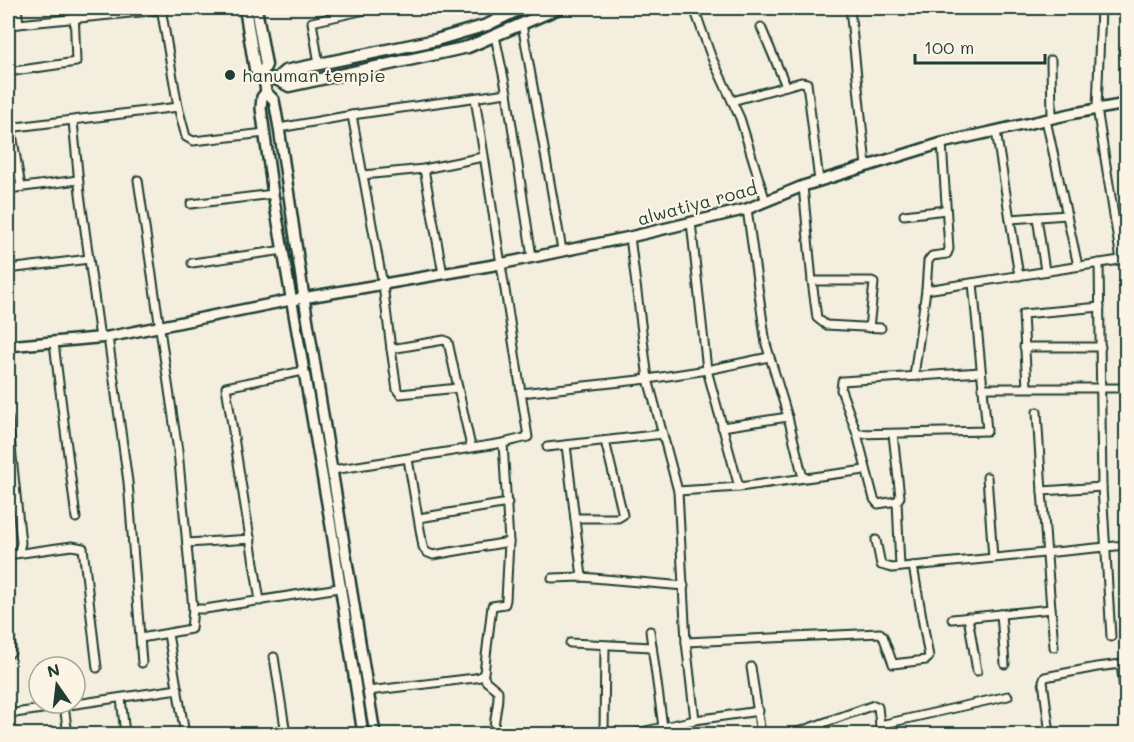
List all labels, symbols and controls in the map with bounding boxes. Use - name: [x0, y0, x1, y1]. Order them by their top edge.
- scale bar: [915, 27, 1046, 65]
- text: 100 m: [924, 35, 974, 59]
- place label: hanuman tempie: [242, 63, 386, 87]
- marker: hanuman tempie: [223, 68, 237, 82]
- street label: alwatiya road: [634, 175, 760, 231]
- north arrow: [27, 655, 87, 715]
- text: N: [45, 658, 62, 682]

